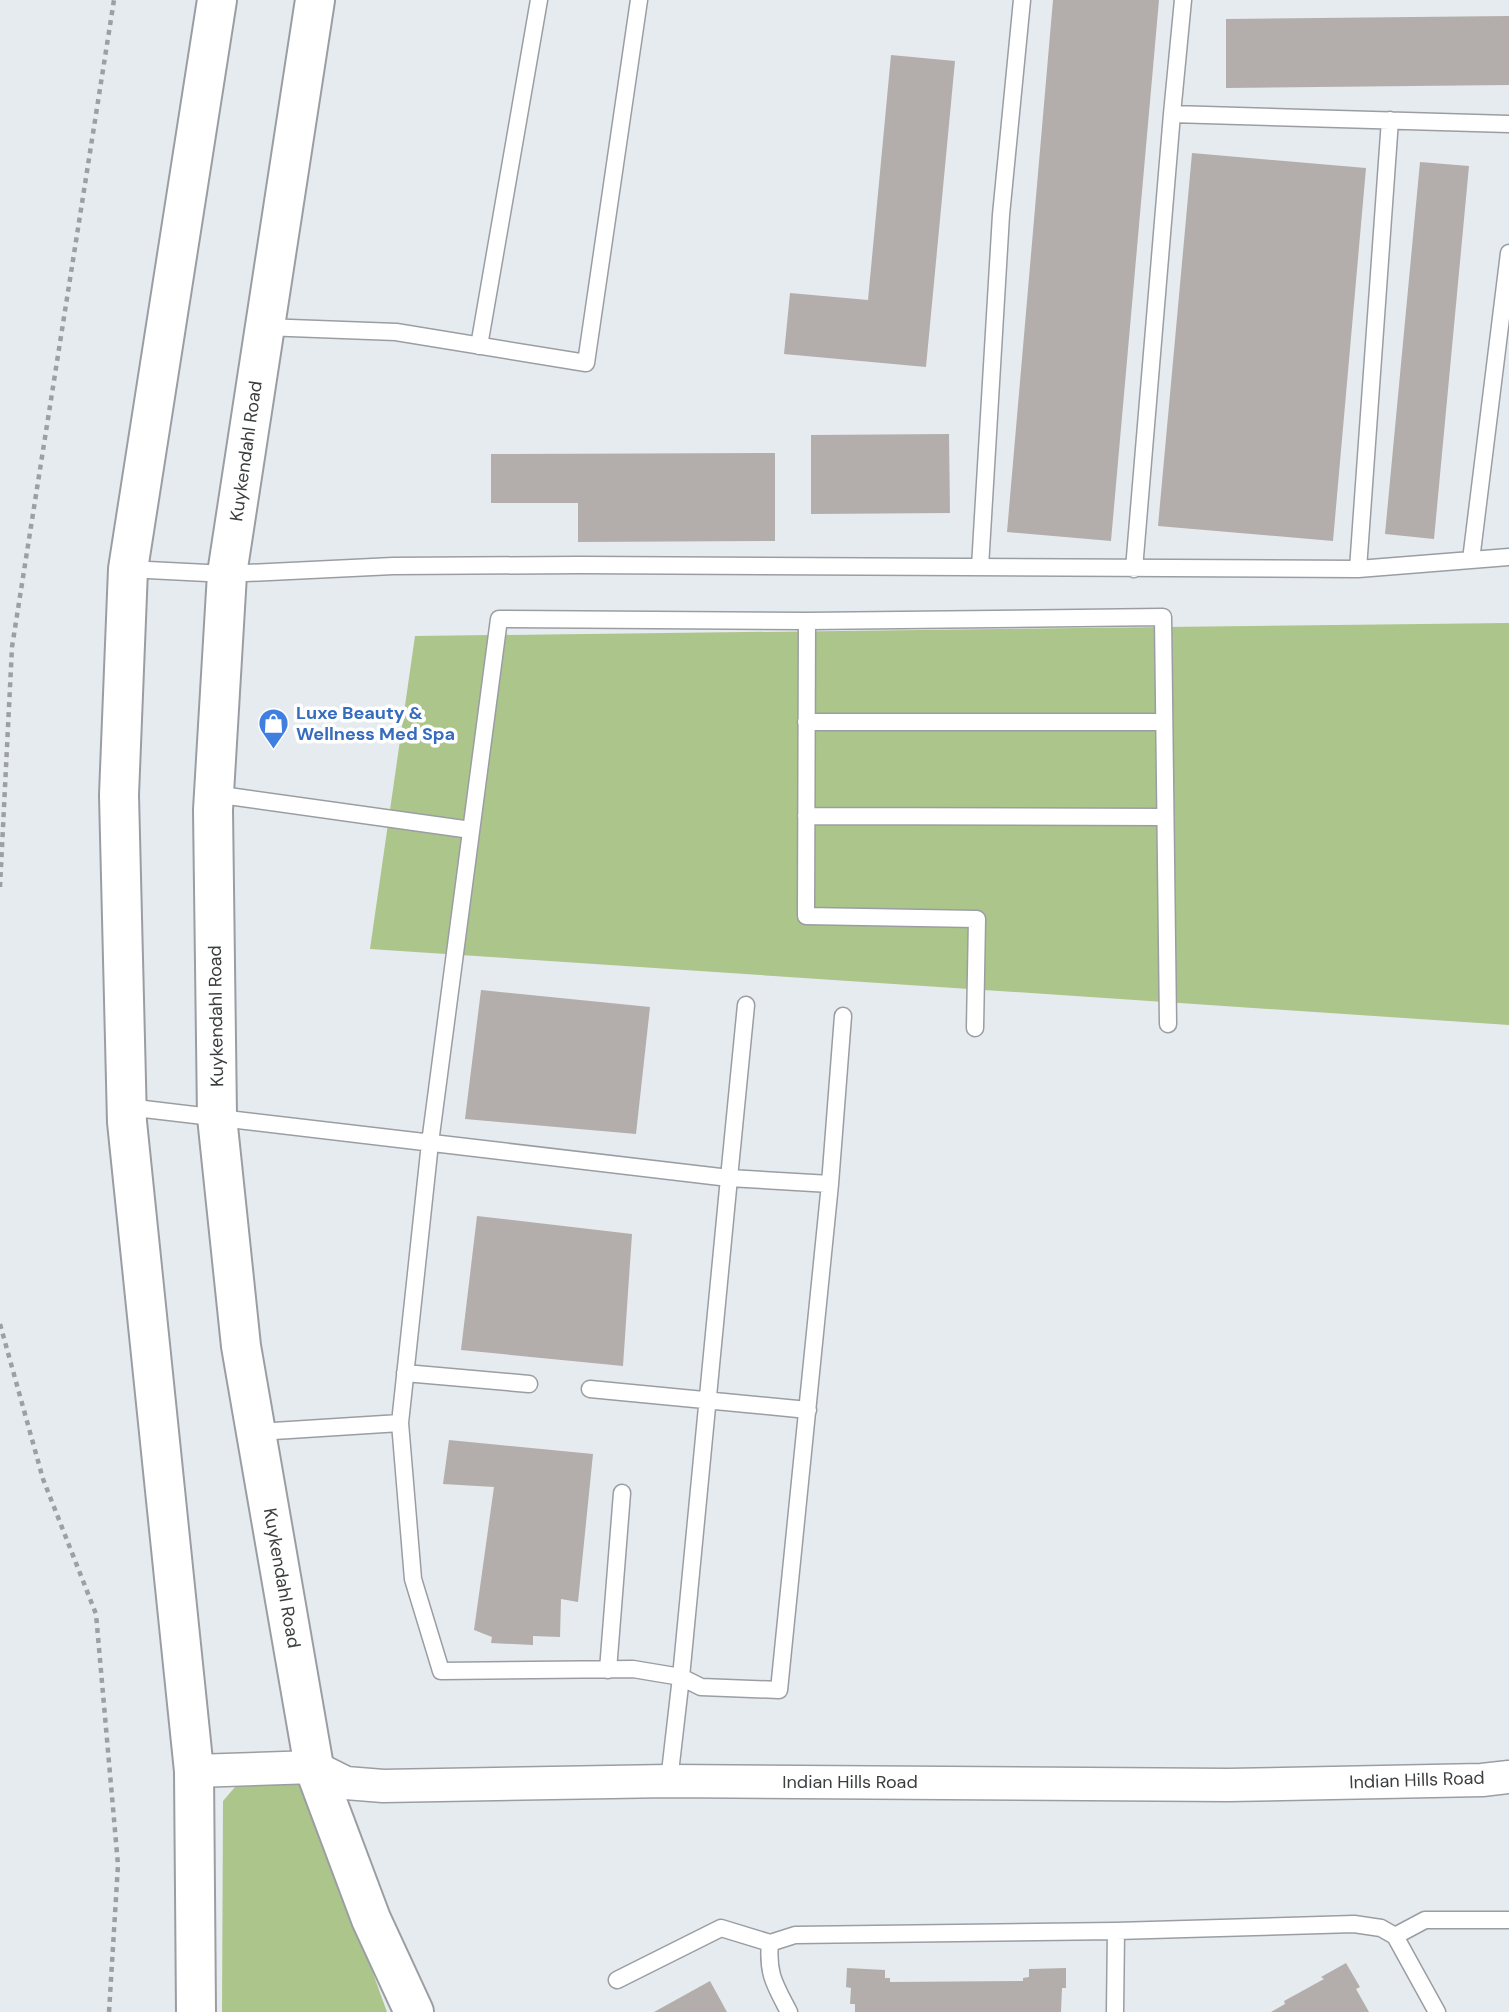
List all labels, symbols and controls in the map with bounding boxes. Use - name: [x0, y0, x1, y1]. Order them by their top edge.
- street label: Kuykendahl Road: [224, 379, 268, 523]
- place label: Luxe Beauty & Wellness Med Spa: [296, 701, 455, 746]
- shop icon: Luxe Beauty & Wellness Med Spa: [256, 706, 290, 750]
- street label: Kuykendahl Road: [203, 945, 229, 1087]
- street label: Kuykendahl Road: [258, 1506, 306, 1650]
- street label: Indian Hills Road: [1349, 1766, 1485, 1794]
- street label: Indian Hills Road: [782, 1770, 918, 1794]

